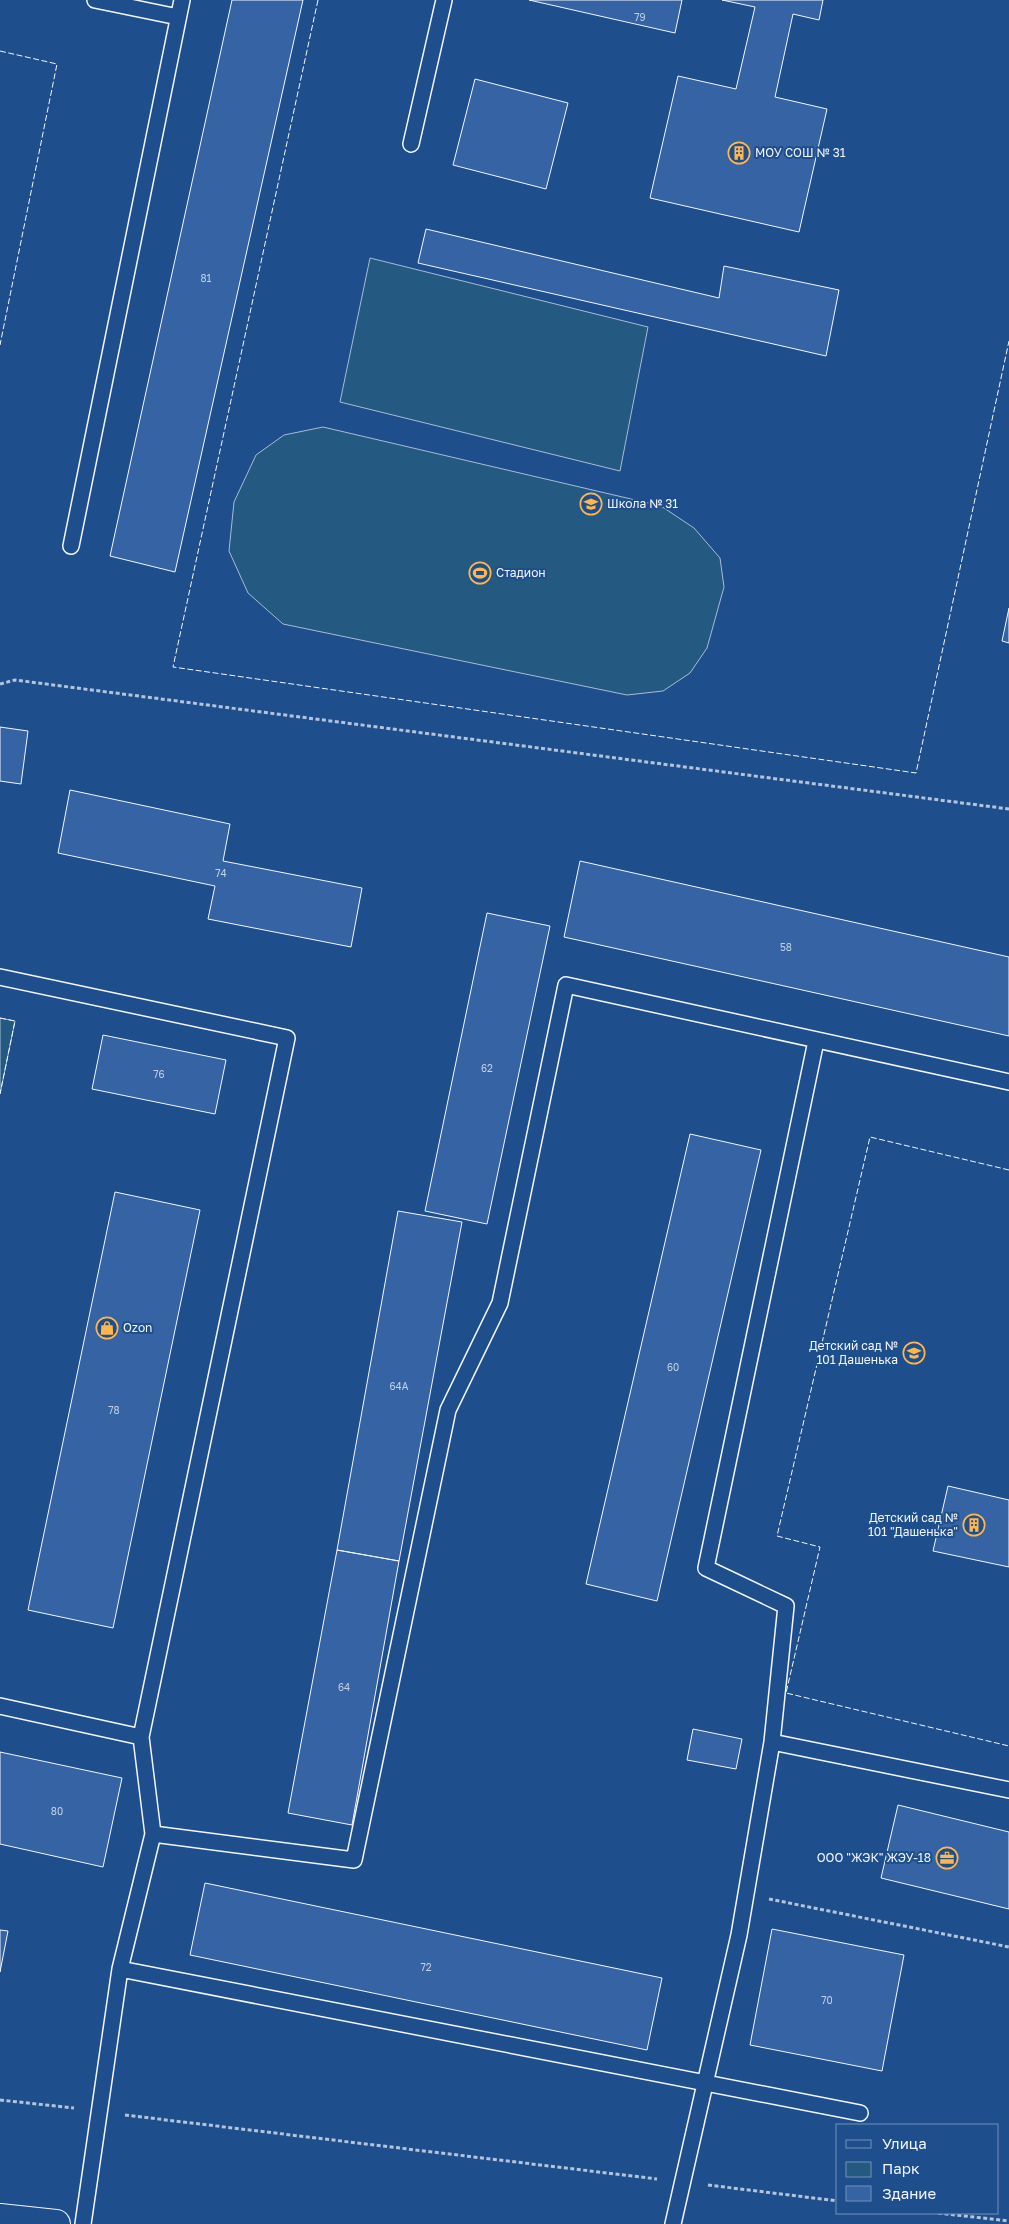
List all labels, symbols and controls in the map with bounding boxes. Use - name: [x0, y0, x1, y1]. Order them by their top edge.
- house number: 79: [634, 11, 646, 23]
- building icon: МОУ СОШ № 31: [727, 141, 751, 165]
- place label: МОУ СОШ № 31: [755, 145, 846, 160]
- house number: 81: [201, 272, 212, 284]
- school or university icon: Школа № 31: [579, 492, 603, 516]
- place label: Школа № 31: [607, 496, 678, 511]
- sports icon: Стадион: [468, 561, 492, 585]
- place label: Стадион: [496, 565, 546, 580]
- house number: 74: [215, 867, 227, 879]
- house number: 58: [780, 941, 792, 953]
- house number: 62: [481, 1062, 493, 1074]
- house number: 76: [153, 1068, 165, 1080]
- shop icon: Ozon: [95, 1316, 119, 1340]
- place label: Ozon: [123, 1320, 152, 1335]
- place label: Детский сад № 101 Дашенька: [809, 1338, 898, 1367]
- school or university icon: Детский сад № 101 Дашенька: [902, 1341, 926, 1365]
- house number: 60: [667, 1361, 679, 1373]
- house number: 64А: [390, 1380, 409, 1392]
- house number: 78: [108, 1404, 120, 1416]
- place label: Детский сад № 101 "Дашенька": [868, 1510, 958, 1539]
- building icon: Детский сад № 101 "Дашенька": [962, 1513, 986, 1537]
- house number: 64: [338, 1681, 350, 1693]
- house number: 80: [51, 1805, 63, 1817]
- office icon: ООО "ЖЭК" ЖЭУ-18: [935, 1846, 959, 1870]
- place label: ООО "ЖЭК" ЖЭУ-18: [817, 1850, 931, 1865]
- house number: 72: [420, 1961, 432, 1973]
- house number: 70: [821, 1994, 833, 2006]
- legend: [836, 2124, 999, 2214]
- text: Улица: [882, 2134, 927, 2152]
- text: Парк: [882, 2159, 920, 2177]
- text: Здание: [882, 2184, 936, 2202]

